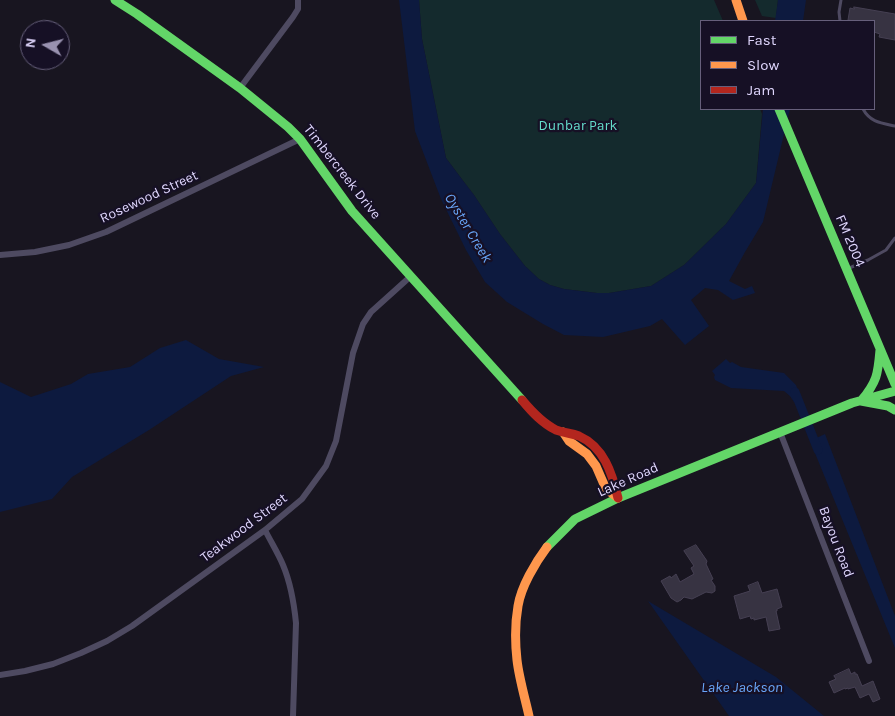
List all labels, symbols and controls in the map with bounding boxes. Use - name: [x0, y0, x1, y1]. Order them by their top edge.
- north arrow: [20, 20, 70, 70]
- legend: [700, 20, 875, 110]
- text: Fast: [747, 31, 776, 49]
- text: N: [22, 37, 40, 49]
- text: Slow: [747, 56, 779, 74]
- text: Jam: [747, 81, 775, 99]
- park label: Dunbar Park: [539, 118, 617, 134]
- street label: Timbercreek Drive: [300, 121, 384, 223]
- street label: Rosewood Street: [97, 167, 201, 227]
- water label: Oyster Creek: [440, 190, 496, 266]
- street label: FM 2004: [832, 212, 868, 270]
- street label: Lake Road: [595, 459, 661, 501]
- street label: Teakwood Street: [197, 490, 291, 566]
- street label: Bayou Road: [815, 504, 857, 580]
- water label: Lake Jackson: [701, 679, 783, 697]

